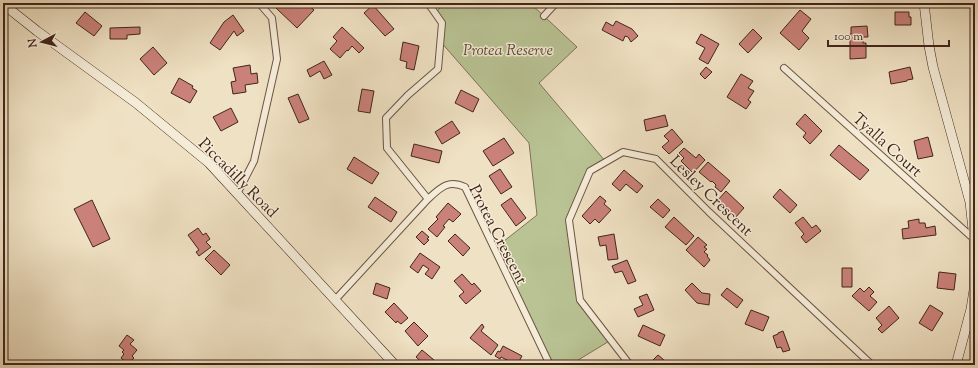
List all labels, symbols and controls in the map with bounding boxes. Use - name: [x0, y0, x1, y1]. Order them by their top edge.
- north arrow: [22, 22, 62, 62]
- scale bar: [828, 22, 949, 48]
- text: 100 m: [834, 28, 863, 46]
- text: N: [25, 38, 42, 49]
- park label: Protea Reserve: [463, 40, 553, 63]
- street label: Tyalla Court: [846, 108, 927, 184]
- street label: Piccadilly Road: [192, 134, 282, 224]
- street label: Lesley Crescent: [663, 151, 758, 243]
- street label: Protea Crescent: [462, 181, 532, 289]

